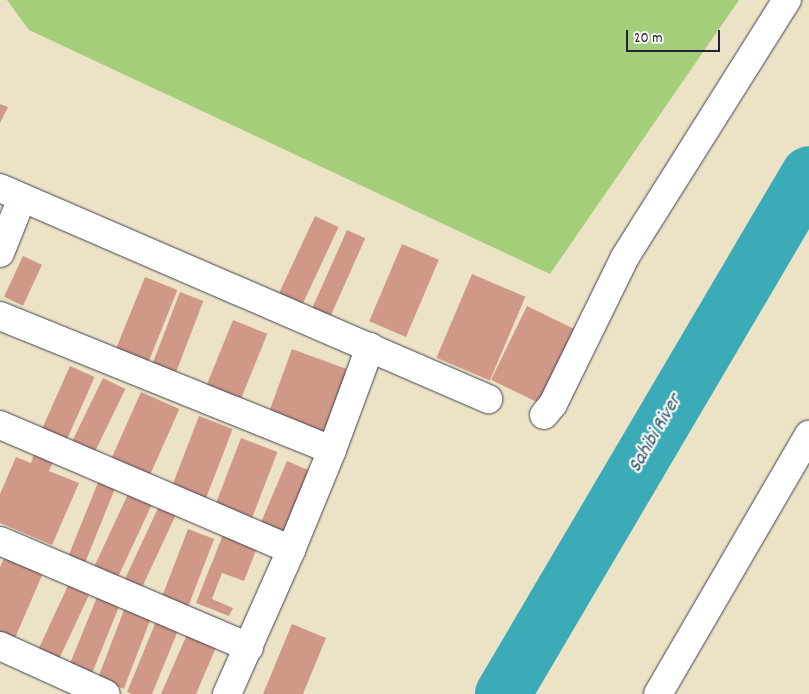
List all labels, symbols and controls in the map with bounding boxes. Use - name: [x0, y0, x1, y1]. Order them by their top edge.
- scale bar: [629, 20, 723, 52]
- text: 20 m: [634, 28, 662, 50]
- water label: Sahibi River: [624, 391, 688, 477]

